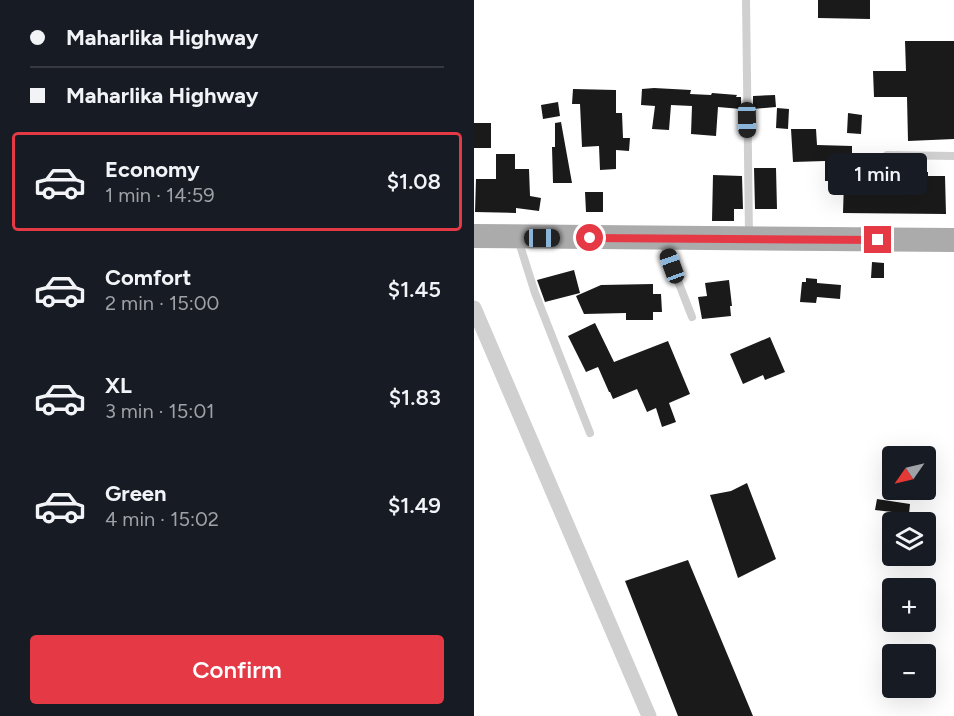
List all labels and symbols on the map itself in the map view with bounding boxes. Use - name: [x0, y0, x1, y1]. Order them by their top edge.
- car: [738, 102, 756, 138]
- callout: 1 min: [828, 153, 928, 195]
- route start: [576, 224, 603, 251]
- route end: [864, 226, 891, 253]
- car: [524, 229, 560, 247]
- car: [657, 246, 687, 286]
- north arrow: [882, 446, 936, 500]

